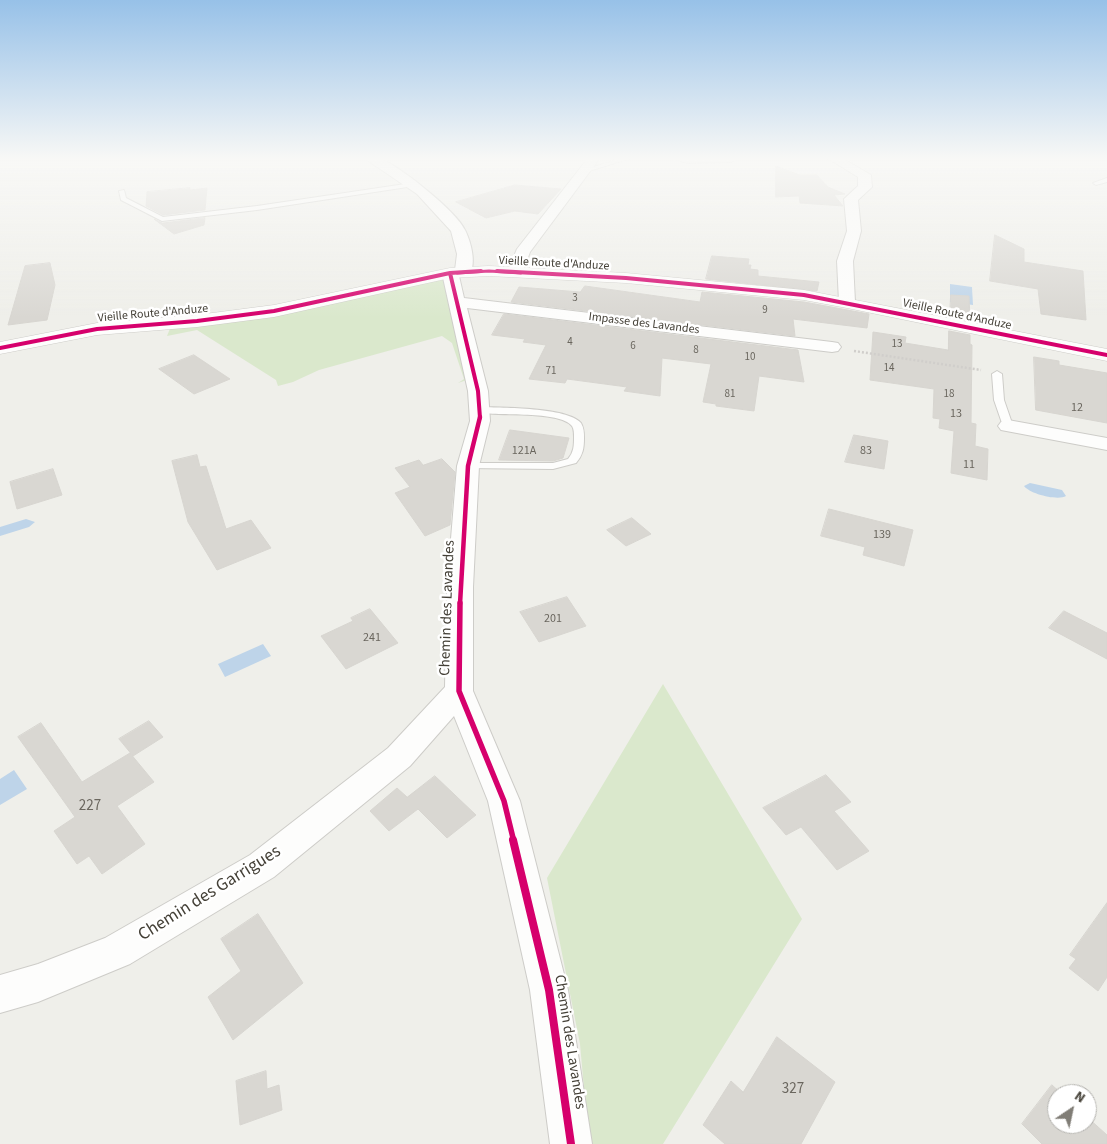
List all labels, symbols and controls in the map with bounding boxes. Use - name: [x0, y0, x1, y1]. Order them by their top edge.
- street label: Vieille Route d'Anduze: [498, 254, 610, 274]
- house number: 3: [572, 292, 578, 306]
- street label: Vieille Route d'Anduze: [901, 296, 1013, 334]
- street label: Vieille Route d'Anduze: [97, 302, 209, 326]
- house number: 9: [762, 304, 768, 318]
- street label: Impasse des Lavandes: [588, 310, 700, 338]
- house number: 4: [567, 336, 573, 350]
- house number: 13: [892, 338, 902, 352]
- house number: 6: [630, 340, 636, 354]
- house number: 8: [693, 344, 699, 358]
- house number: 10: [745, 351, 755, 365]
- house number: 14: [884, 362, 894, 376]
- house number: 71: [546, 365, 556, 379]
- house number: 81: [725, 388, 735, 402]
- house number: 18: [944, 388, 954, 402]
- house number: 12: [1071, 401, 1083, 415]
- house number: 13: [950, 407, 962, 421]
- house number: 121A: [512, 444, 536, 458]
- house number: 83: [860, 444, 872, 458]
- house number: 11: [963, 458, 975, 472]
- house number: 139: [873, 528, 891, 542]
- street label: Chemin des Lavandes: [437, 540, 459, 676]
- house number: 201: [544, 612, 562, 626]
- house number: 241: [363, 631, 381, 645]
- house number: 227: [79, 798, 101, 816]
- street label: Chemin des Garrigues: [135, 841, 285, 947]
- street label: Chemin des Lavandes: [549, 973, 589, 1111]
- house number: 327: [782, 1081, 804, 1099]
- north arrow: [1047, 1084, 1097, 1134]
- text: N: [1070, 1086, 1089, 1108]

